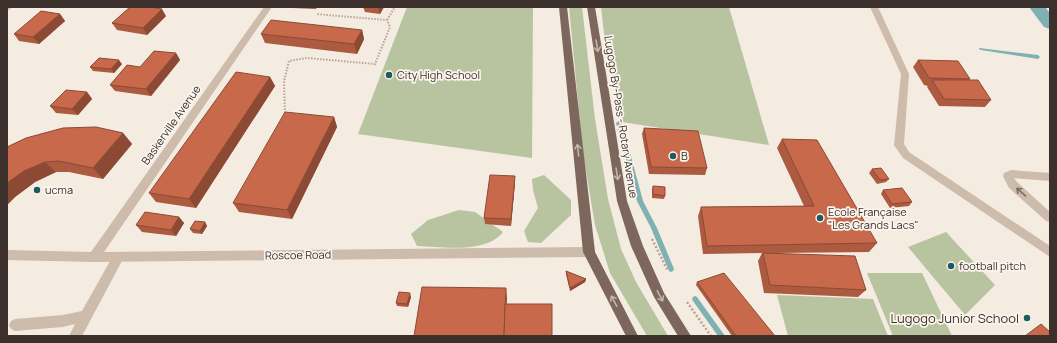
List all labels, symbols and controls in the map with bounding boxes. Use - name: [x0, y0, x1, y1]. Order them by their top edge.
- street label: Lugogo By-Pass - Rotary Avenue: [601, 35, 642, 200]
- one-way arrow: [593, 39, 601, 52]
- place label: City High School: [397, 67, 480, 82]
- marker: City High School: [384, 70, 394, 80]
- street label: Baskerville Avenue: [138, 81, 204, 167]
- one-way arrow: [574, 144, 582, 157]
- place label: B: [681, 148, 688, 163]
- marker: B: [668, 151, 678, 161]
- one-way arrow: [613, 167, 621, 180]
- place label: ucma: [45, 182, 73, 197]
- marker: ucma: [32, 185, 42, 195]
- one-way arrow: [1016, 188, 1026, 197]
- place label: Ecole Française "Les Grands Lacs": [828, 204, 919, 232]
- marker: Ecole Française "Les Grands Lacs": [815, 213, 825, 223]
- street label: Roscoe Road: [265, 246, 331, 263]
- place label: football pitch: [959, 258, 1026, 273]
- marker: football pitch: [946, 261, 956, 271]
- one-way arrow: [656, 290, 664, 302]
- one-way arrow: [610, 296, 618, 308]
- place label: Lugogo Junior School: [890, 309, 1019, 327]
- marker: Lugogo Junior School: [1022, 313, 1032, 323]

